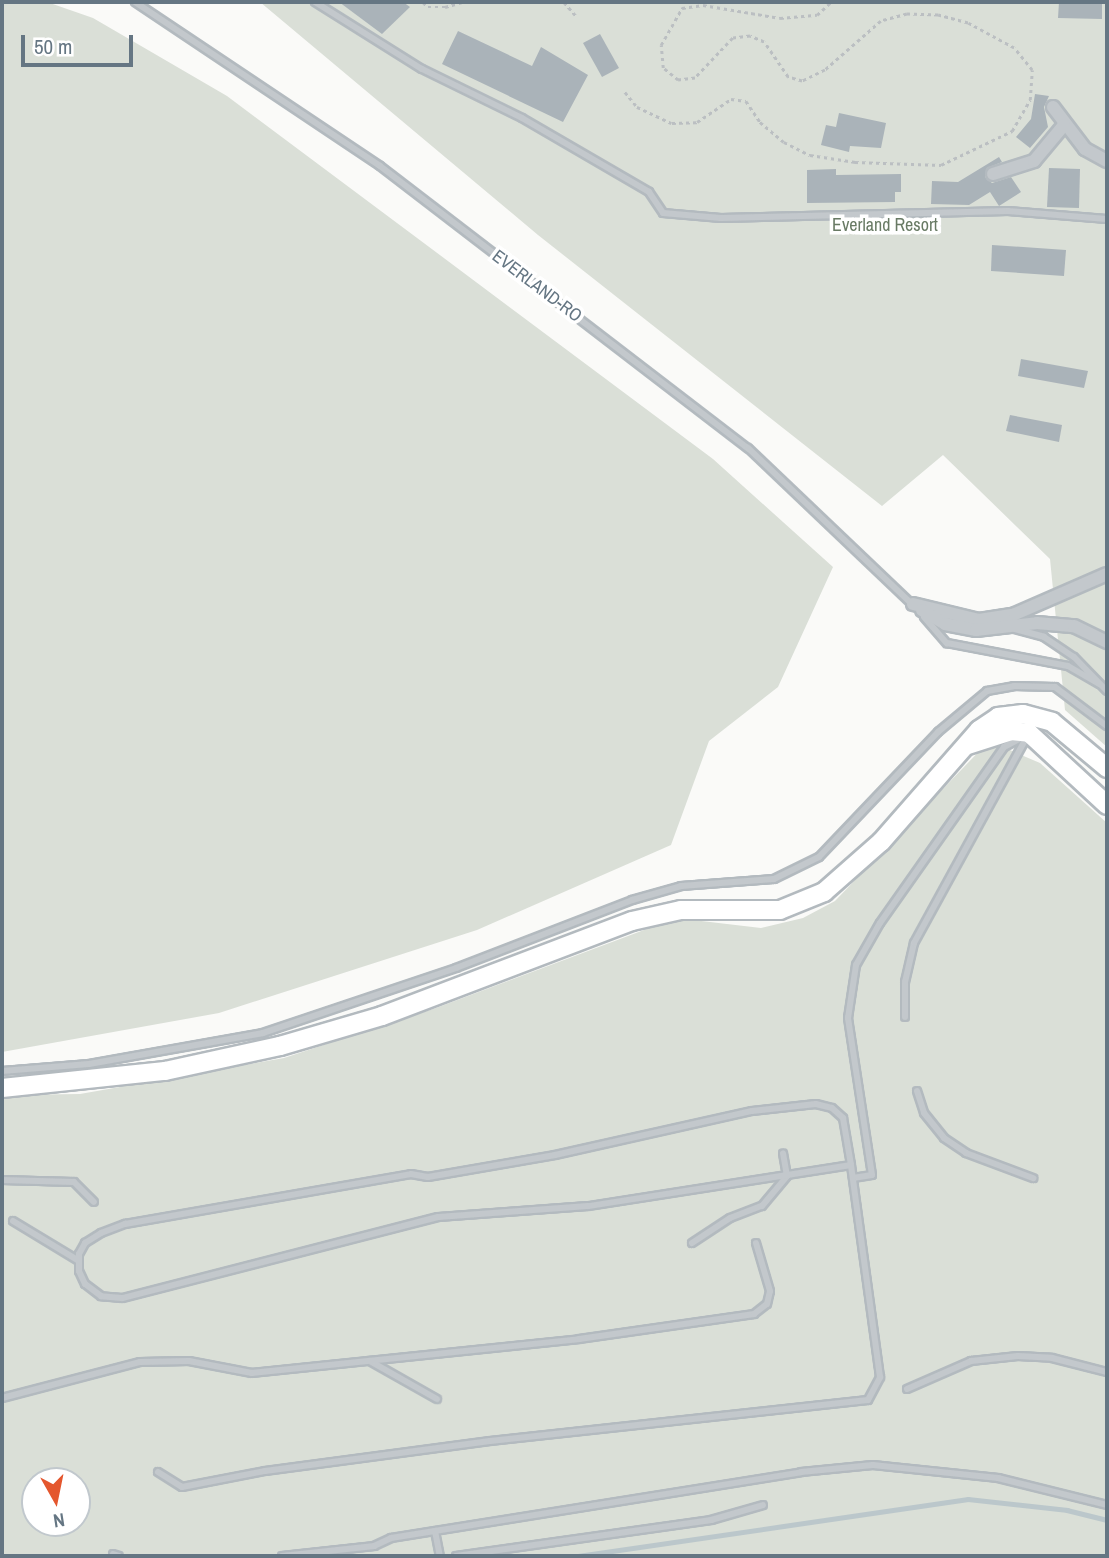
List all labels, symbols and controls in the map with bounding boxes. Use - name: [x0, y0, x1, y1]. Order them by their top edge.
- scale bar: [24, 21, 136, 65]
- text: 50 m: [34, 32, 72, 61]
- park label: Everland Resort: [832, 214, 938, 236]
- street label: EVERLAND-RO: [488, 245, 586, 327]
- north arrow: [21, 1467, 91, 1537]
- text: N: [51, 1507, 67, 1534]

